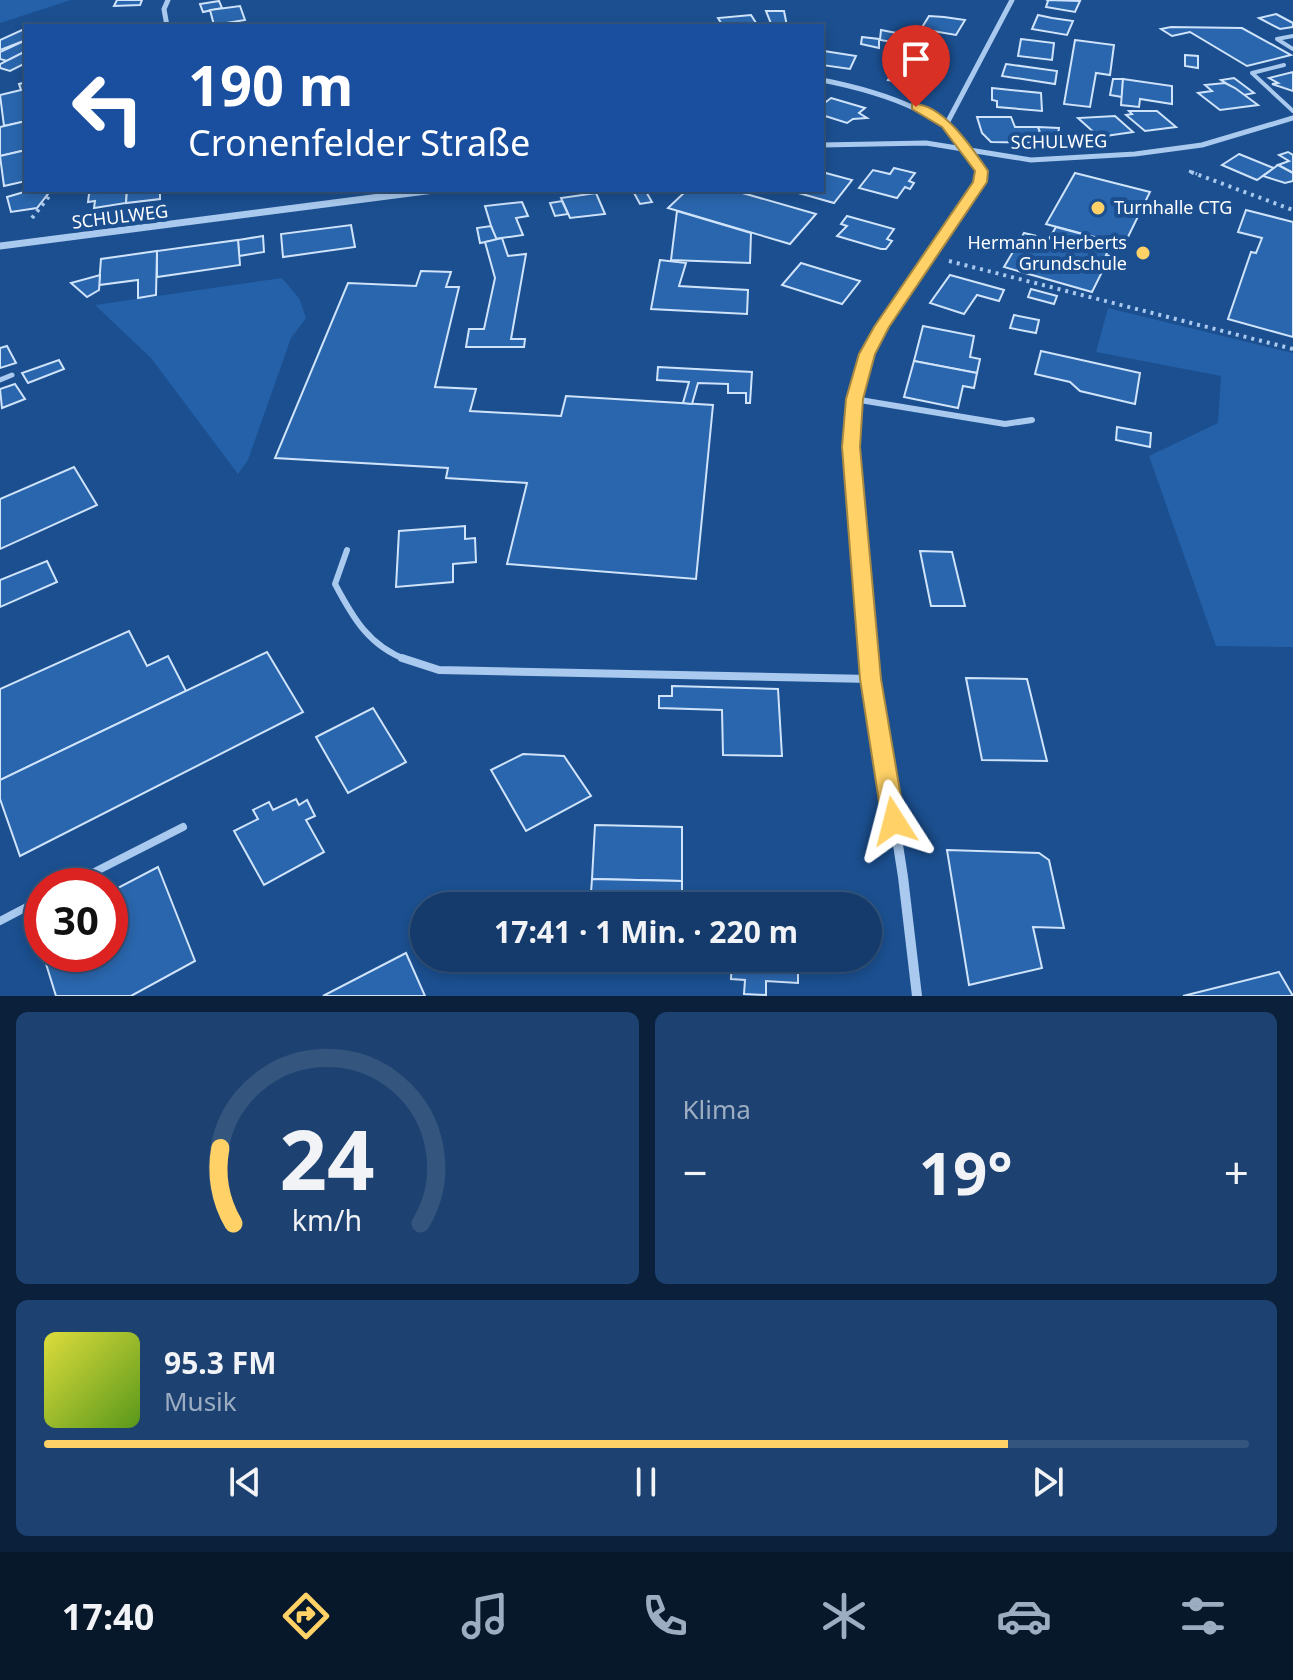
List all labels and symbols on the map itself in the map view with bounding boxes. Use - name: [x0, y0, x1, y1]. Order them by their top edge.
- pin: [882, 25, 950, 107]
- street label: SCHULWEG: [1010, 128, 1108, 154]
- place label: Turnhalle CTG: [1114, 195, 1232, 219]
- street label: SCHULWEG: [70, 198, 169, 234]
- marker: Turnhalle CTG: [1089, 199, 1107, 217]
- place label: Hermann Herberts Grundschule: [968, 230, 1127, 275]
- marker: Hermann Herberts Grundschule: [1134, 244, 1152, 262]
- position arrow: [852, 779, 936, 863]
- speed limit sign: 30: [24, 868, 128, 972]

